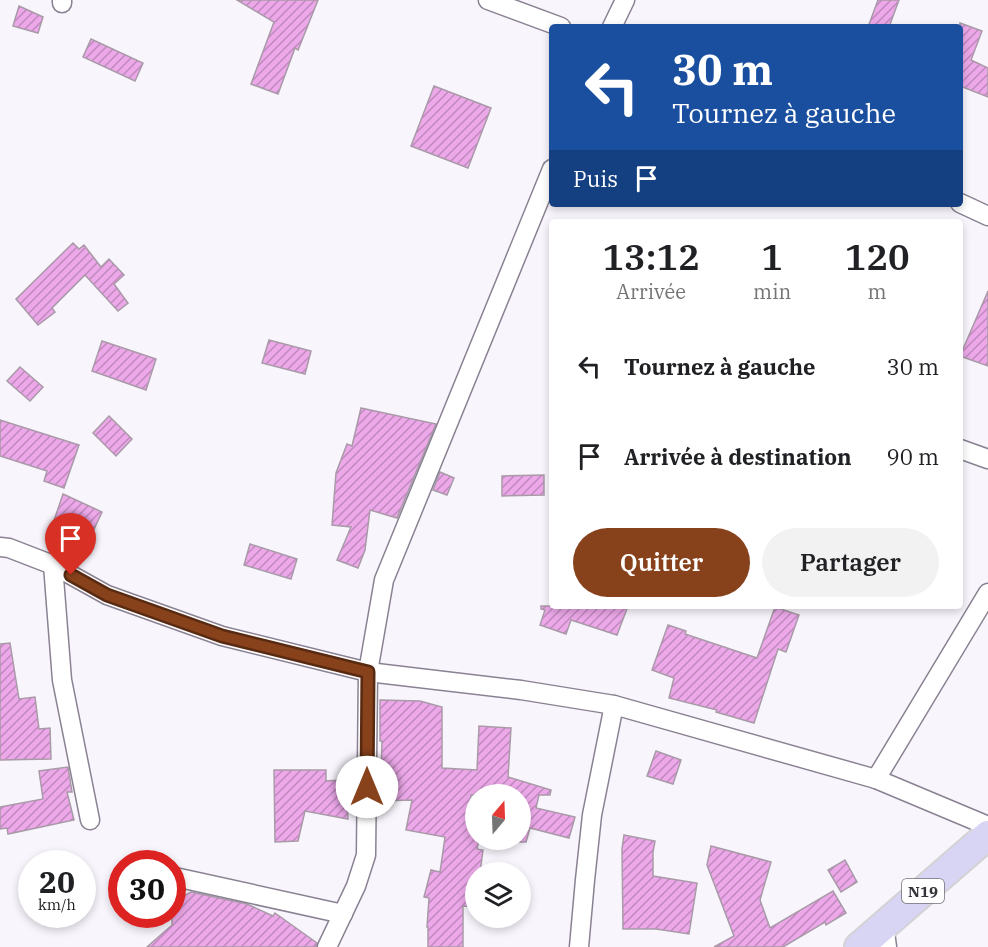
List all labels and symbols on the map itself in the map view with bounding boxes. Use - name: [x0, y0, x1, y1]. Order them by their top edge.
- pin: [45, 513, 96, 575]
- position arrow: [335, 755, 399, 819]
- north arrow: [465, 784, 531, 850]
- speed limit sign: 30: [108, 850, 186, 928]
- road number: N19: [902, 879, 944, 903]

